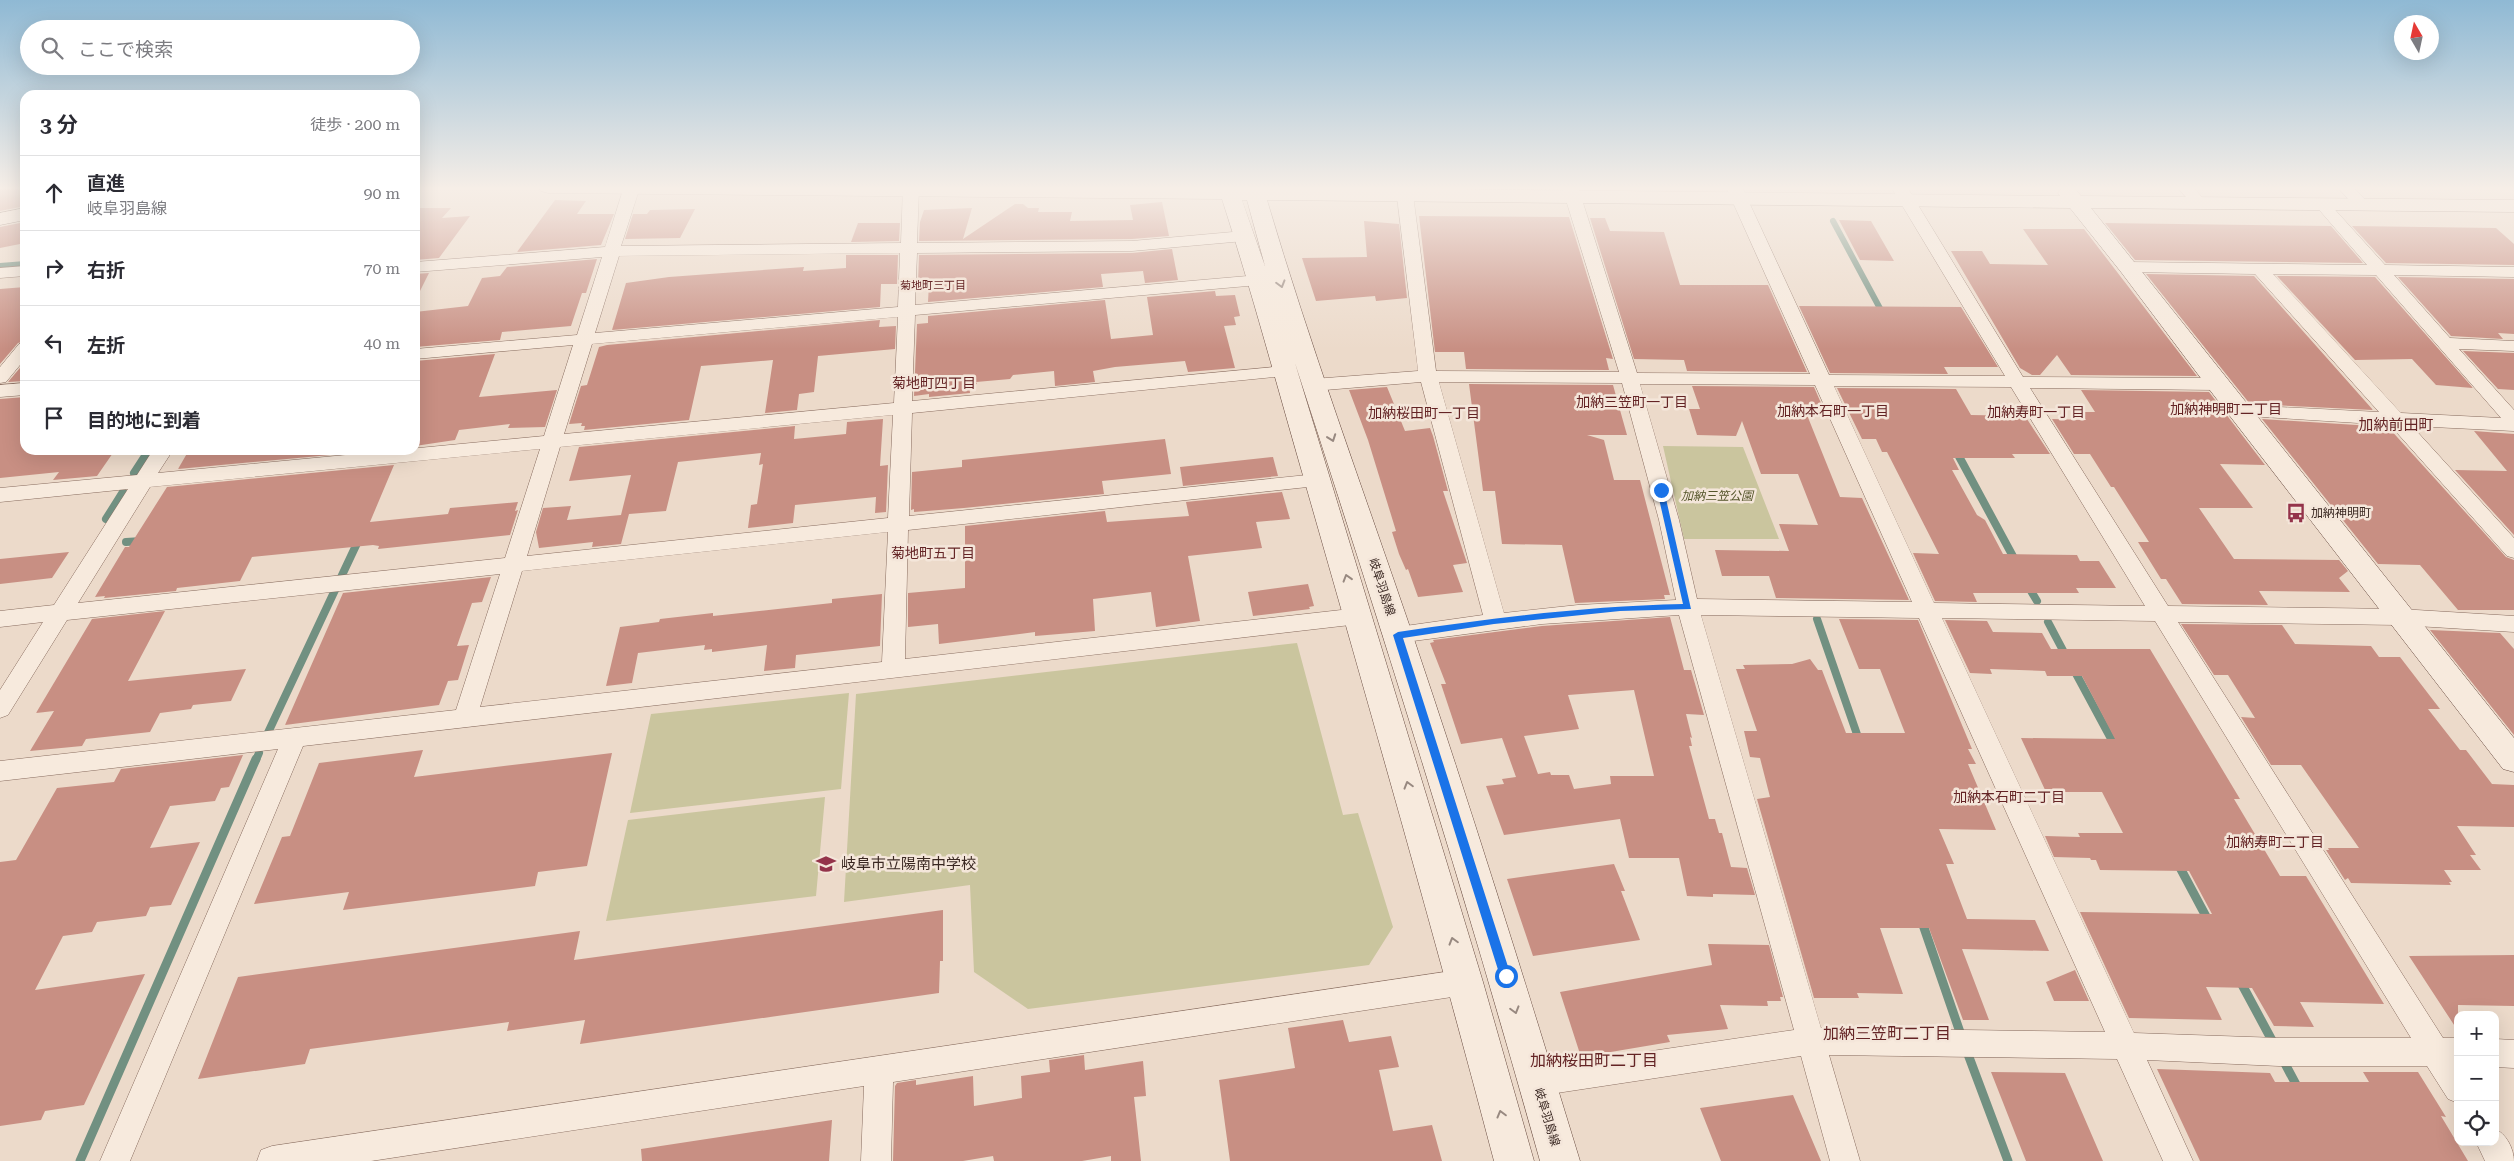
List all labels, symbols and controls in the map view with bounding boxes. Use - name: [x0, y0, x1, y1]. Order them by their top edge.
- north arrow: [2394, 15, 2439, 60]
- search box: [20, 20, 420, 75]
- icon: search: [38, 34, 66, 62]
- text: ここで検索: [78, 38, 173, 61]
- text: 3 分: [40, 113, 78, 137]
- text: 徒歩 · 200 m: [310, 115, 400, 134]
- text: 直進: [87, 172, 125, 195]
- icon: ahead: [40, 179, 68, 207]
- text: 90 m: [363, 184, 400, 203]
- text: 岐阜羽島線: [87, 199, 167, 218]
- icon: right: [40, 254, 68, 282]
- text: 右折: [87, 259, 125, 282]
- text: 70 m: [363, 259, 400, 278]
- district label: 菊地町三丁目: [900, 279, 966, 292]
- one-way arrow: [1275, 280, 1286, 289]
- icon: left: [40, 329, 68, 357]
- text: 左折: [87, 334, 125, 357]
- text: 40 m: [363, 334, 400, 353]
- district label: 菊地町四丁目: [892, 375, 976, 391]
- district label: 加納三笠町一丁目: [1576, 394, 1688, 410]
- district label: 加納神明町二丁目: [2170, 401, 2282, 417]
- district label: 加納本石町一丁目: [1777, 403, 1889, 419]
- icon: arrive: [40, 404, 68, 432]
- district label: 加納寿町一丁目: [1987, 404, 2085, 420]
- district label: 加納桜田町一丁目: [1368, 405, 1480, 421]
- text: 目的地に到着: [87, 409, 201, 432]
- district label: 加納前田町: [2358, 416, 2434, 434]
- one-way arrow: [1326, 434, 1336, 442]
- route end: [1650, 479, 1673, 502]
- park label: 加納三笠公園: [1681, 489, 1755, 503]
- bus stop icon: 加納神明町: [2285, 502, 2307, 524]
- place label: 加納神明町: [2311, 506, 2371, 520]
- district label: 菊地町五丁目: [891, 545, 975, 561]
- street label: 岐阜羽島線: [1366, 556, 1398, 618]
- one-way arrow: [1343, 575, 1353, 583]
- one-way arrow: [1403, 781, 1413, 789]
- district label: 加納本石町二丁目: [1953, 789, 2065, 805]
- district label: 加納寿町二丁目: [2226, 834, 2324, 850]
- school or university icon: 岐阜市立陽南中学校: [815, 853, 837, 875]
- place label: 岐阜市立陽南中学校: [841, 855, 976, 873]
- one-way arrow: [1448, 936, 1459, 945]
- route start: [1495, 965, 1518, 988]
- one-way arrow: [1510, 1005, 1520, 1013]
- map controls: [2454, 1011, 2499, 1146]
- button: +: [2454, 1011, 2499, 1056]
- district label: 加納三笠町二丁目: [1823, 1024, 1951, 1043]
- district label: 加納桜田町二丁目: [1530, 1051, 1658, 1070]
- button: −: [2454, 1056, 2499, 1101]
- street label: 岐阜羽島線: [1532, 1086, 1562, 1148]
- button: locate: [2454, 1101, 2499, 1146]
- one-way arrow: [1496, 1110, 1507, 1118]

